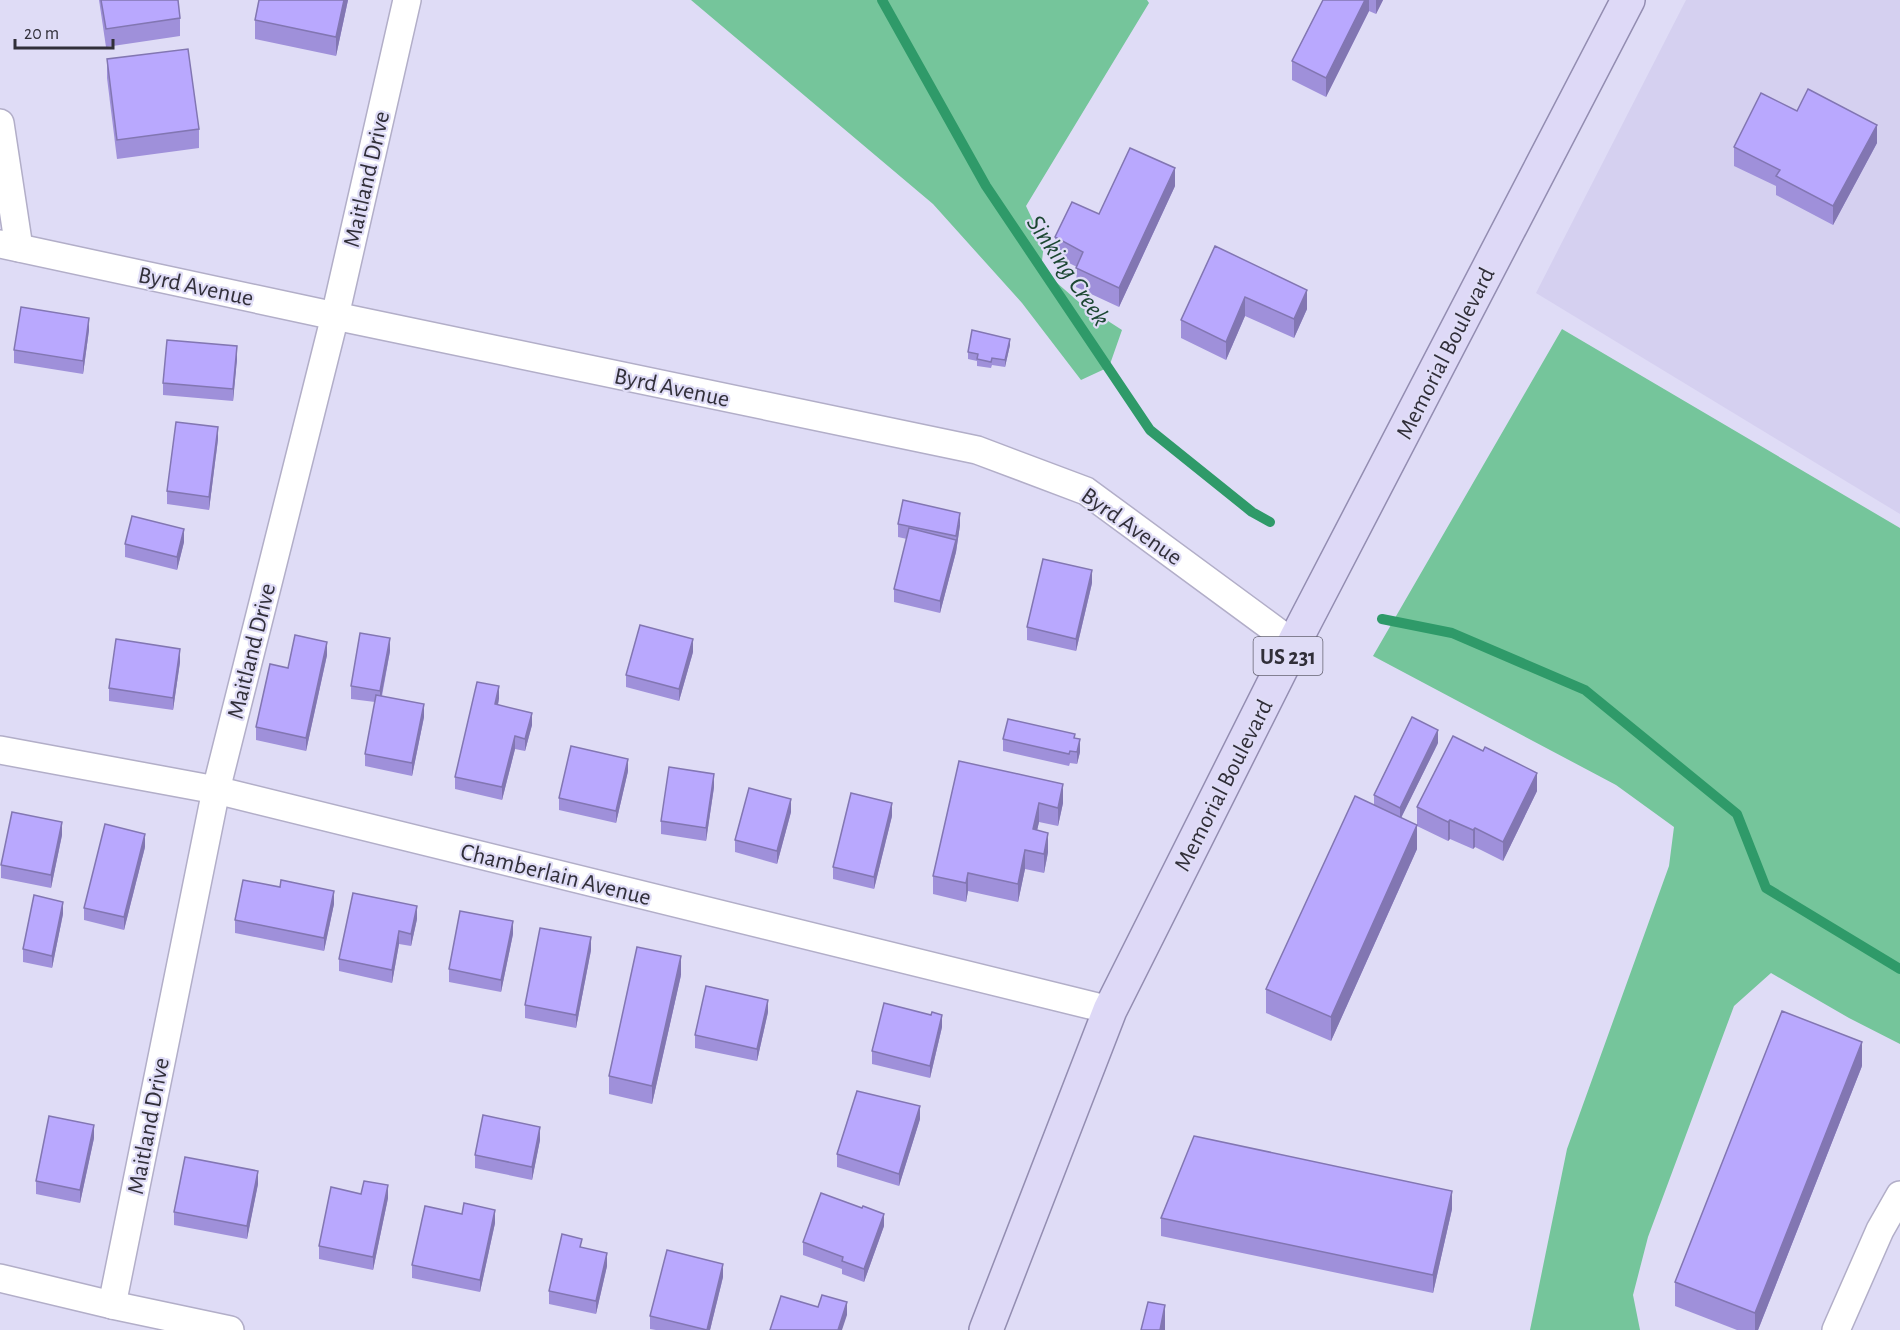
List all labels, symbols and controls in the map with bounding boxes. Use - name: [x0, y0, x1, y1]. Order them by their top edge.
- scale bar: [15, 12, 112, 50]
- text: 20 m: [24, 25, 59, 43]
- street label: Maitland Drive: [340, 109, 394, 250]
- water label: Sinking Creek: [1022, 211, 1115, 331]
- street label: Byrd Avenue: [136, 263, 256, 311]
- street label: Memorial Boulevard: [1392, 264, 1500, 443]
- street label: Byrd Avenue: [612, 364, 732, 412]
- street label: Byrd Avenue: [1077, 483, 1186, 570]
- street label: Maitland Drive: [224, 581, 280, 721]
- road number: US 231: [1254, 637, 1322, 675]
- street label: Memorial Boulevard: [1170, 696, 1278, 875]
- street label: Chamberlain Avenue: [458, 840, 653, 910]
- street label: Maitland Drive: [124, 1056, 174, 1197]

